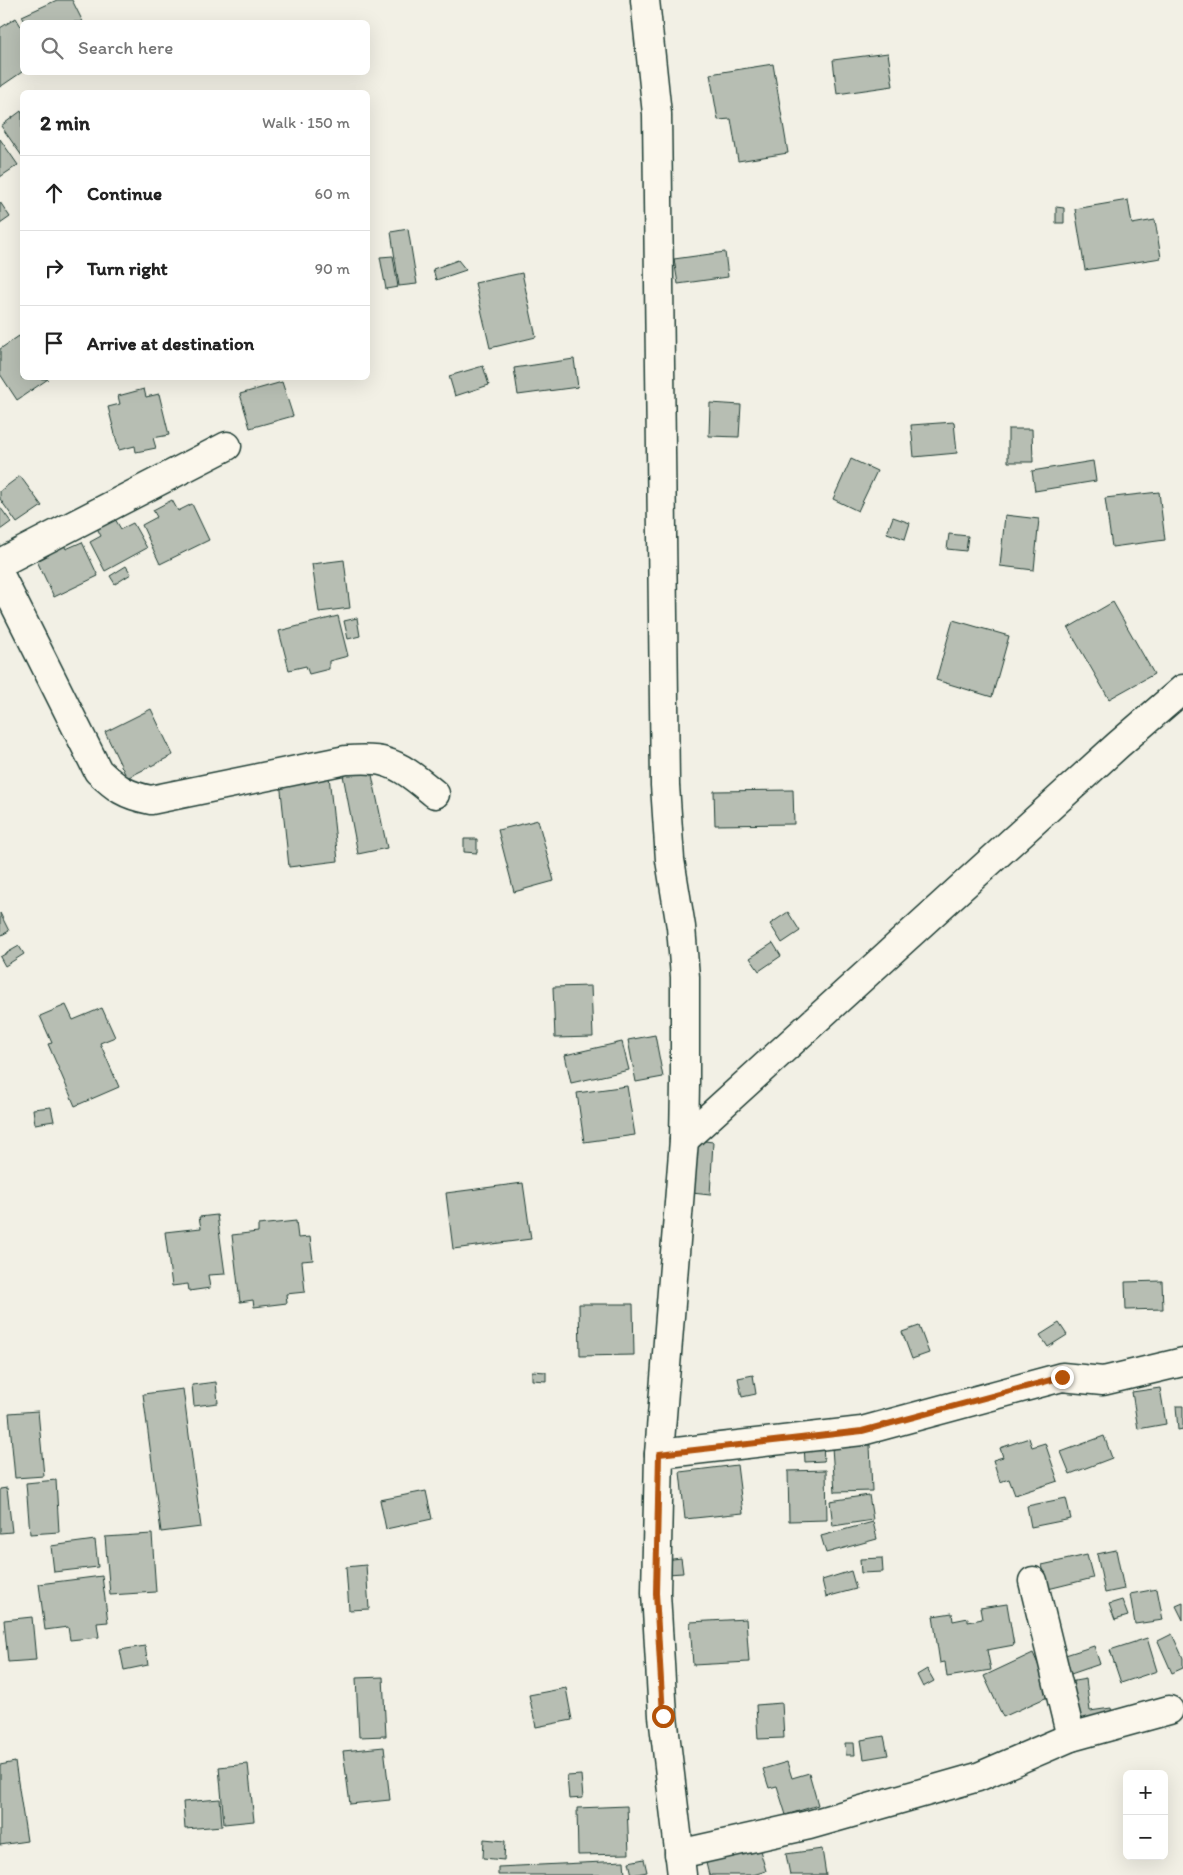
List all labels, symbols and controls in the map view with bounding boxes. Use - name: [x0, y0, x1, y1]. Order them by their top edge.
- search box: [20, 20, 370, 75]
- icon: search: [38, 34, 66, 62]
- text: Search here: [78, 36, 173, 59]
- text: 2 min: [40, 110, 90, 135]
- text: Walk · 150 m: [262, 113, 350, 132]
- icon: ahead: [40, 179, 68, 207]
- text: Continue: [87, 182, 162, 205]
- text: 60 m: [315, 184, 350, 203]
- icon: right: [40, 254, 68, 282]
- text: Turn right: [87, 257, 168, 280]
- text: 90 m: [315, 259, 350, 278]
- icon: arrive: [40, 329, 68, 357]
- text: Arrive at destination: [87, 332, 254, 355]
- route end: [1051, 1366, 1074, 1389]
- route start: [652, 1705, 675, 1728]
- map controls: [1123, 1770, 1168, 1860]
- button: +: [1123, 1770, 1168, 1815]
- button: −: [1123, 1815, 1168, 1860]

